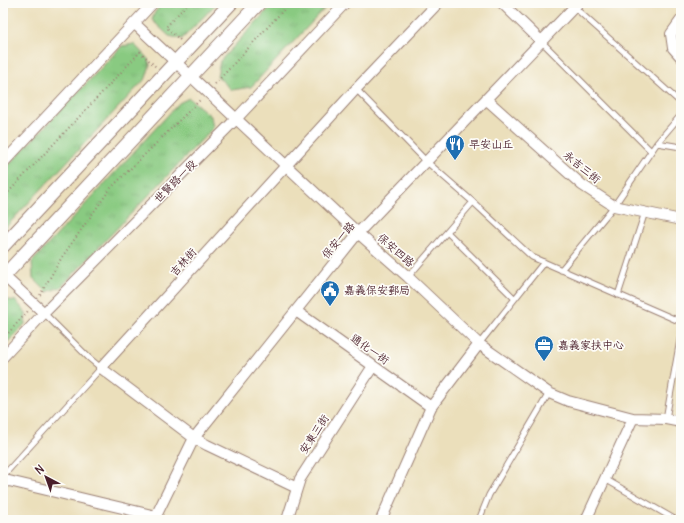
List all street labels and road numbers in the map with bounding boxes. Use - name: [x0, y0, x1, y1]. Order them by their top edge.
- street label: 永吉三街: [560, 148, 604, 187]
- street label: 世賢路一段: [151, 157, 199, 205]
- street label: 保安一路: [318, 219, 358, 261]
- street label: 保安四路: [375, 230, 417, 270]
- street label: 吉林街: [167, 244, 200, 279]
- street label: 通化一街: [348, 331, 393, 368]
- street label: 安東三街: [296, 411, 332, 456]

